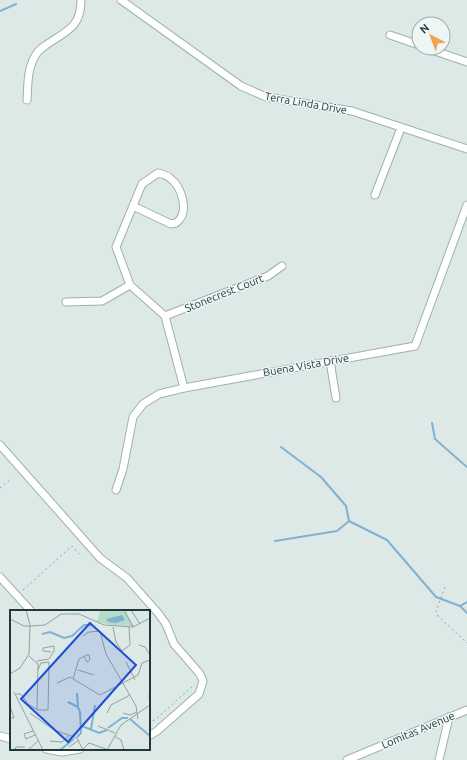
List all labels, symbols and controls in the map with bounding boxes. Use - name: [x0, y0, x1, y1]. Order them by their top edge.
- north arrow: [411, 16, 451, 56]
- text: N: [417, 21, 431, 36]
- street label: Terra Linda Drive: [264, 90, 348, 116]
- street label: Stonecrest Court: [183, 271, 266, 314]
- street label: Buena Vista Drive: [262, 352, 350, 378]
- inset map: [10, 610, 150, 750]
- street label: Lomitas Avenue: [380, 709, 456, 751]

